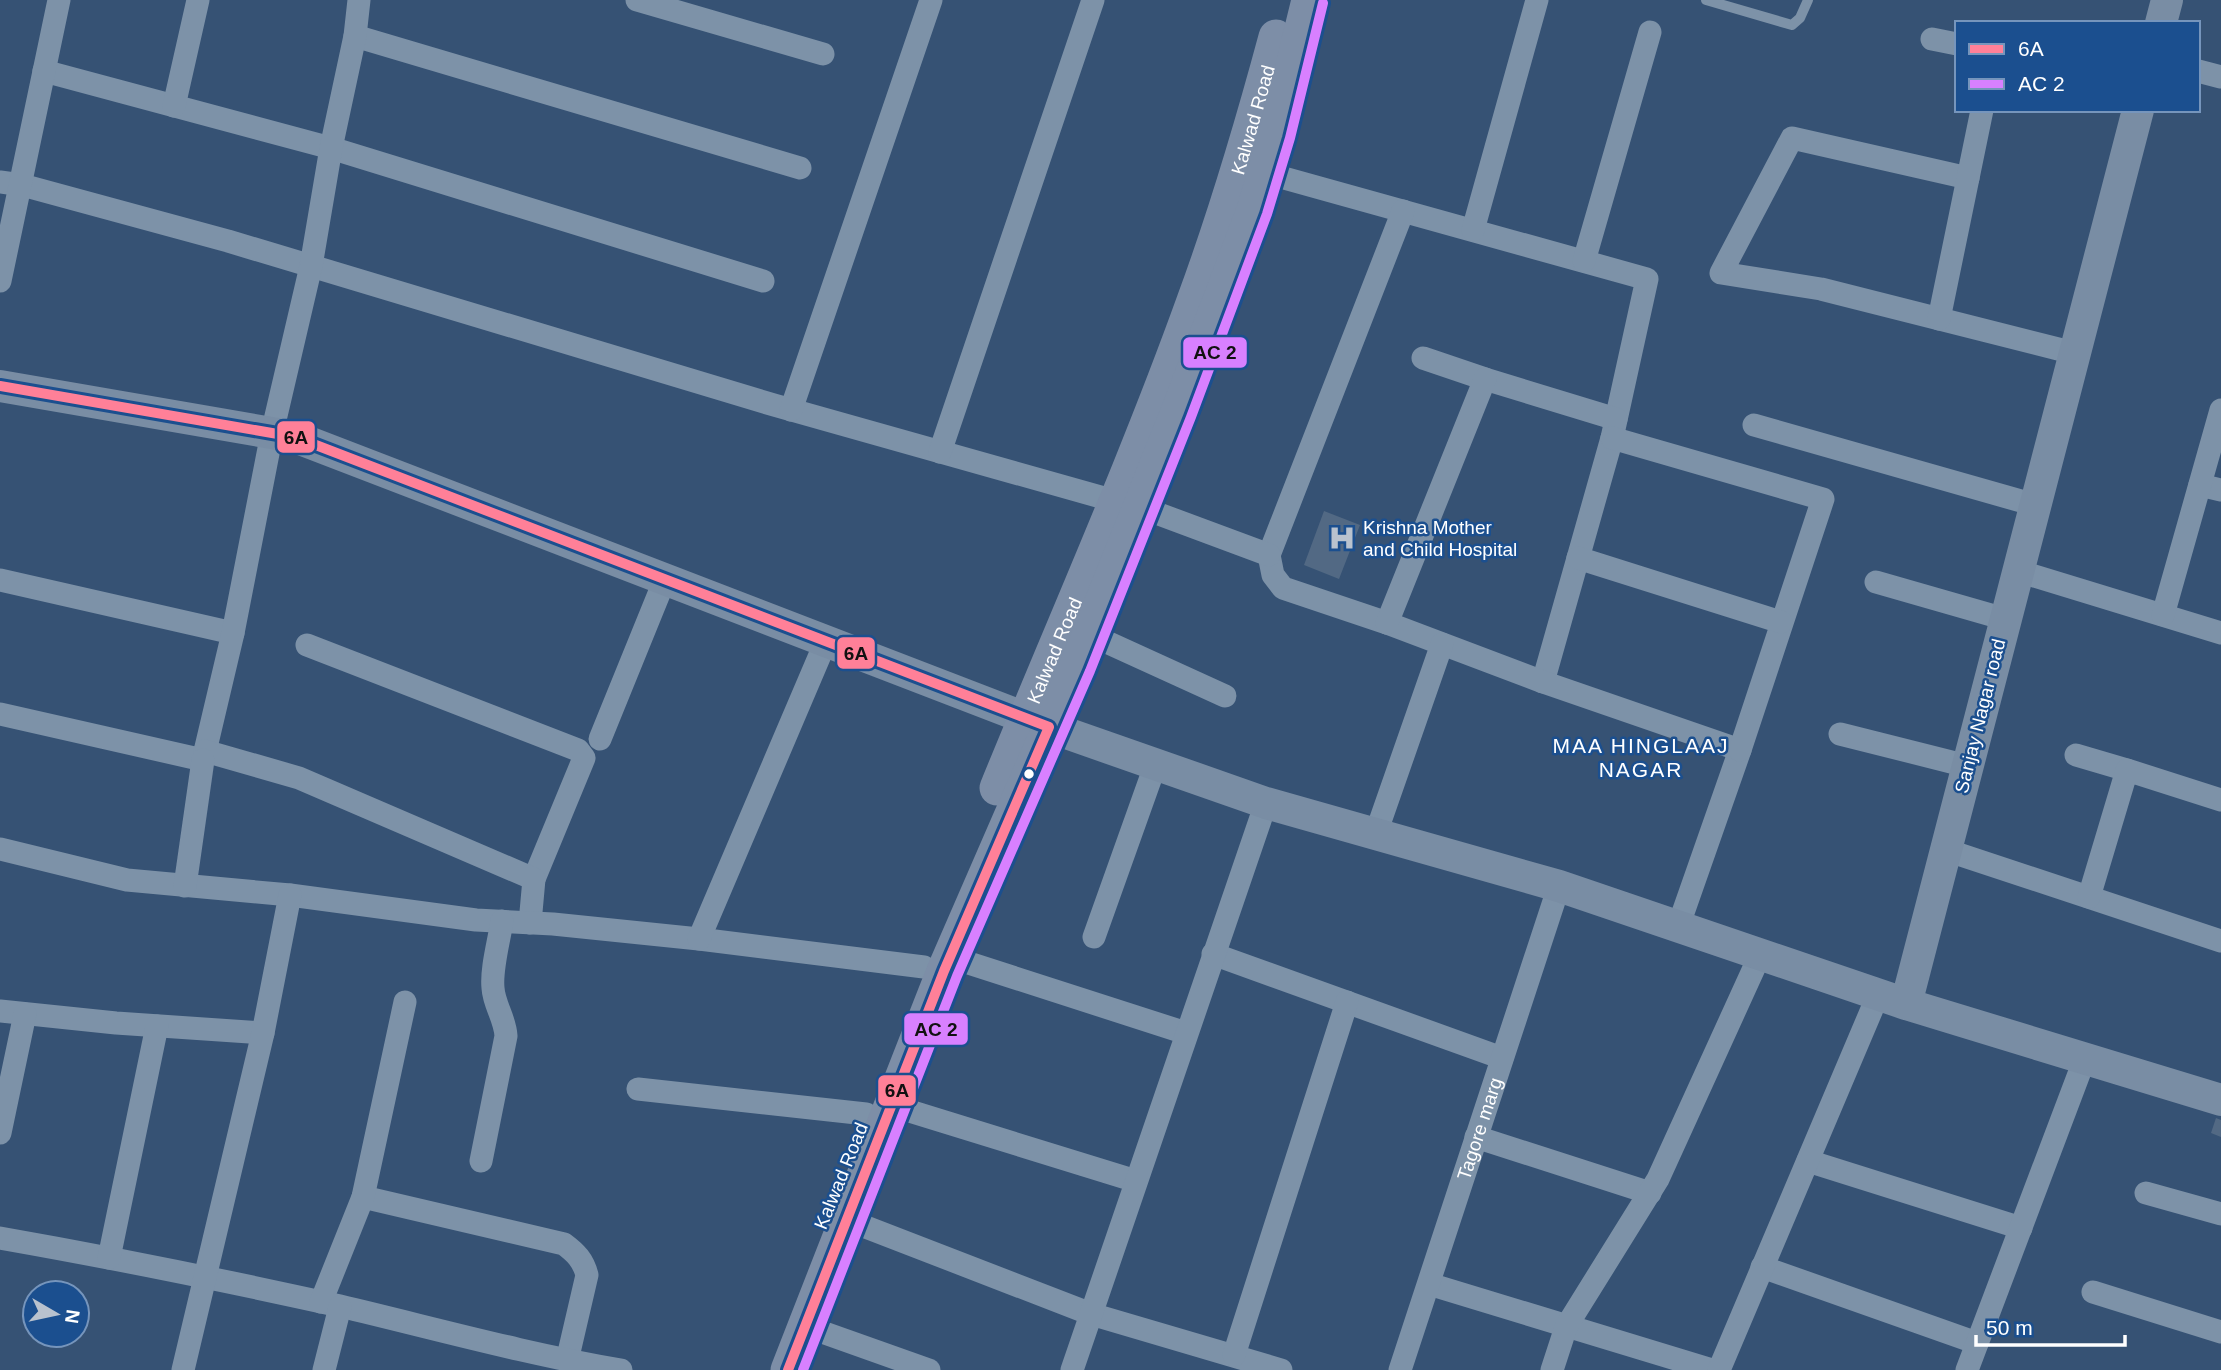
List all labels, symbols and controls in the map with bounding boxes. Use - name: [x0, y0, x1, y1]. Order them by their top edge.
- legend: [1955, 21, 2200, 112]
- text: 6A: [2018, 37, 2044, 60]
- street label: Kalwad Road: [1227, 63, 1278, 177]
- text: AC 2: [2018, 72, 2065, 95]
- line badge: AC 2: [1182, 336, 1248, 369]
- text: AC 2: [1193, 342, 1237, 363]
- line badge: 6A: [276, 420, 316, 454]
- text: 6A: [284, 427, 308, 448]
- place label: Krishna Mother and Child Hospital: [1363, 517, 1517, 560]
- hospital icon: Krishna Mother and Child Hospital: [1327, 523, 1357, 553]
- street label: Kalwad Road: [1023, 594, 1086, 707]
- line badge: 6A: [836, 636, 876, 670]
- street label: Sanjay Nagar road: [1951, 637, 2009, 795]
- text: 6A: [844, 643, 868, 664]
- district label: MAA HINGLAAJ NAGAR: [1553, 734, 1729, 781]
- unlabelled marker: [1022, 767, 1036, 781]
- line badge: AC 2: [903, 1012, 969, 1046]
- text: AC 2: [914, 1019, 958, 1040]
- line badge: 6A: [877, 1074, 917, 1107]
- street label: Tagore marg: [1453, 1075, 1506, 1183]
- text: 6A: [885, 1080, 909, 1101]
- street label: Kalwad Road: [810, 1120, 872, 1232]
- north arrow: [21, 1279, 91, 1349]
- scale bar: [1976, 1304, 2125, 1348]
- text: N: [61, 1308, 84, 1325]
- text: 50 m: [1986, 1316, 2033, 1339]

